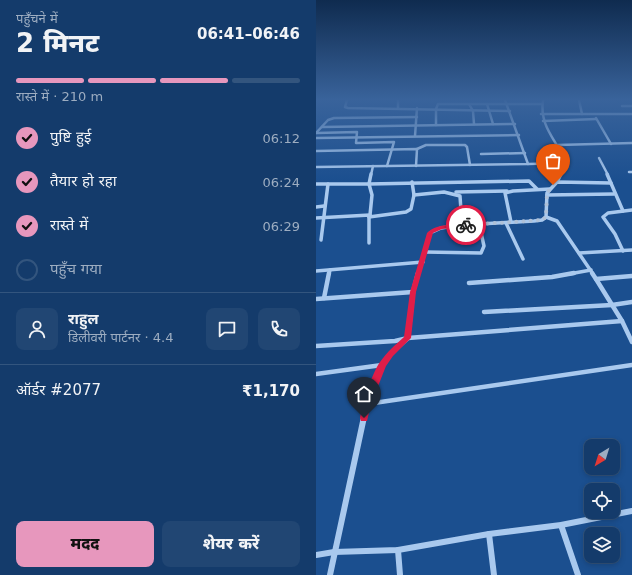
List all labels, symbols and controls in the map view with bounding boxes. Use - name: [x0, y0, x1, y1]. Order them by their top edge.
- text: पहुँचने में: [16, 11, 58, 26]
- text: 06:41–06:46: [197, 25, 300, 43]
- text: 2 मिनट: [16, 28, 99, 58]
- text: रास्ते में · 210 m: [16, 89, 103, 104]
- icon: check: [16, 127, 38, 149]
- text: पुष्टि हुई: [50, 128, 91, 146]
- text: 06:12: [263, 131, 300, 146]
- pin: [536, 144, 570, 185]
- icon: bag: [542, 150, 564, 172]
- icon: check: [16, 171, 38, 193]
- text: तैयार हो रहा: [50, 172, 117, 190]
- text: 06:24: [263, 175, 300, 190]
- courier: [446, 205, 486, 245]
- icon: bike: [455, 214, 477, 236]
- icon: check: [16, 215, 38, 237]
- text: रास्ते में: [50, 216, 88, 234]
- text: 06:29: [263, 219, 300, 234]
- text: पहुँच गया: [50, 260, 102, 278]
- button: person: [16, 308, 58, 350]
- button: chat: [206, 308, 248, 350]
- button: phone: [258, 308, 300, 350]
- text: राहुल: [68, 310, 99, 328]
- text: डिलीवरी पार्टनर · 4.4: [68, 330, 173, 345]
- pin: [347, 377, 381, 418]
- text: ऑर्डर #2077: [16, 381, 101, 399]
- text: ₹1,170: [242, 382, 300, 400]
- icon: home: [353, 383, 375, 405]
- north arrow: [584, 439, 620, 475]
- map controls: [584, 439, 620, 563]
- button: locate: [584, 483, 620, 519]
- button: मदद: [16, 521, 154, 567]
- button: शेयर करें: [162, 521, 300, 567]
- button: layers: [584, 527, 620, 563]

